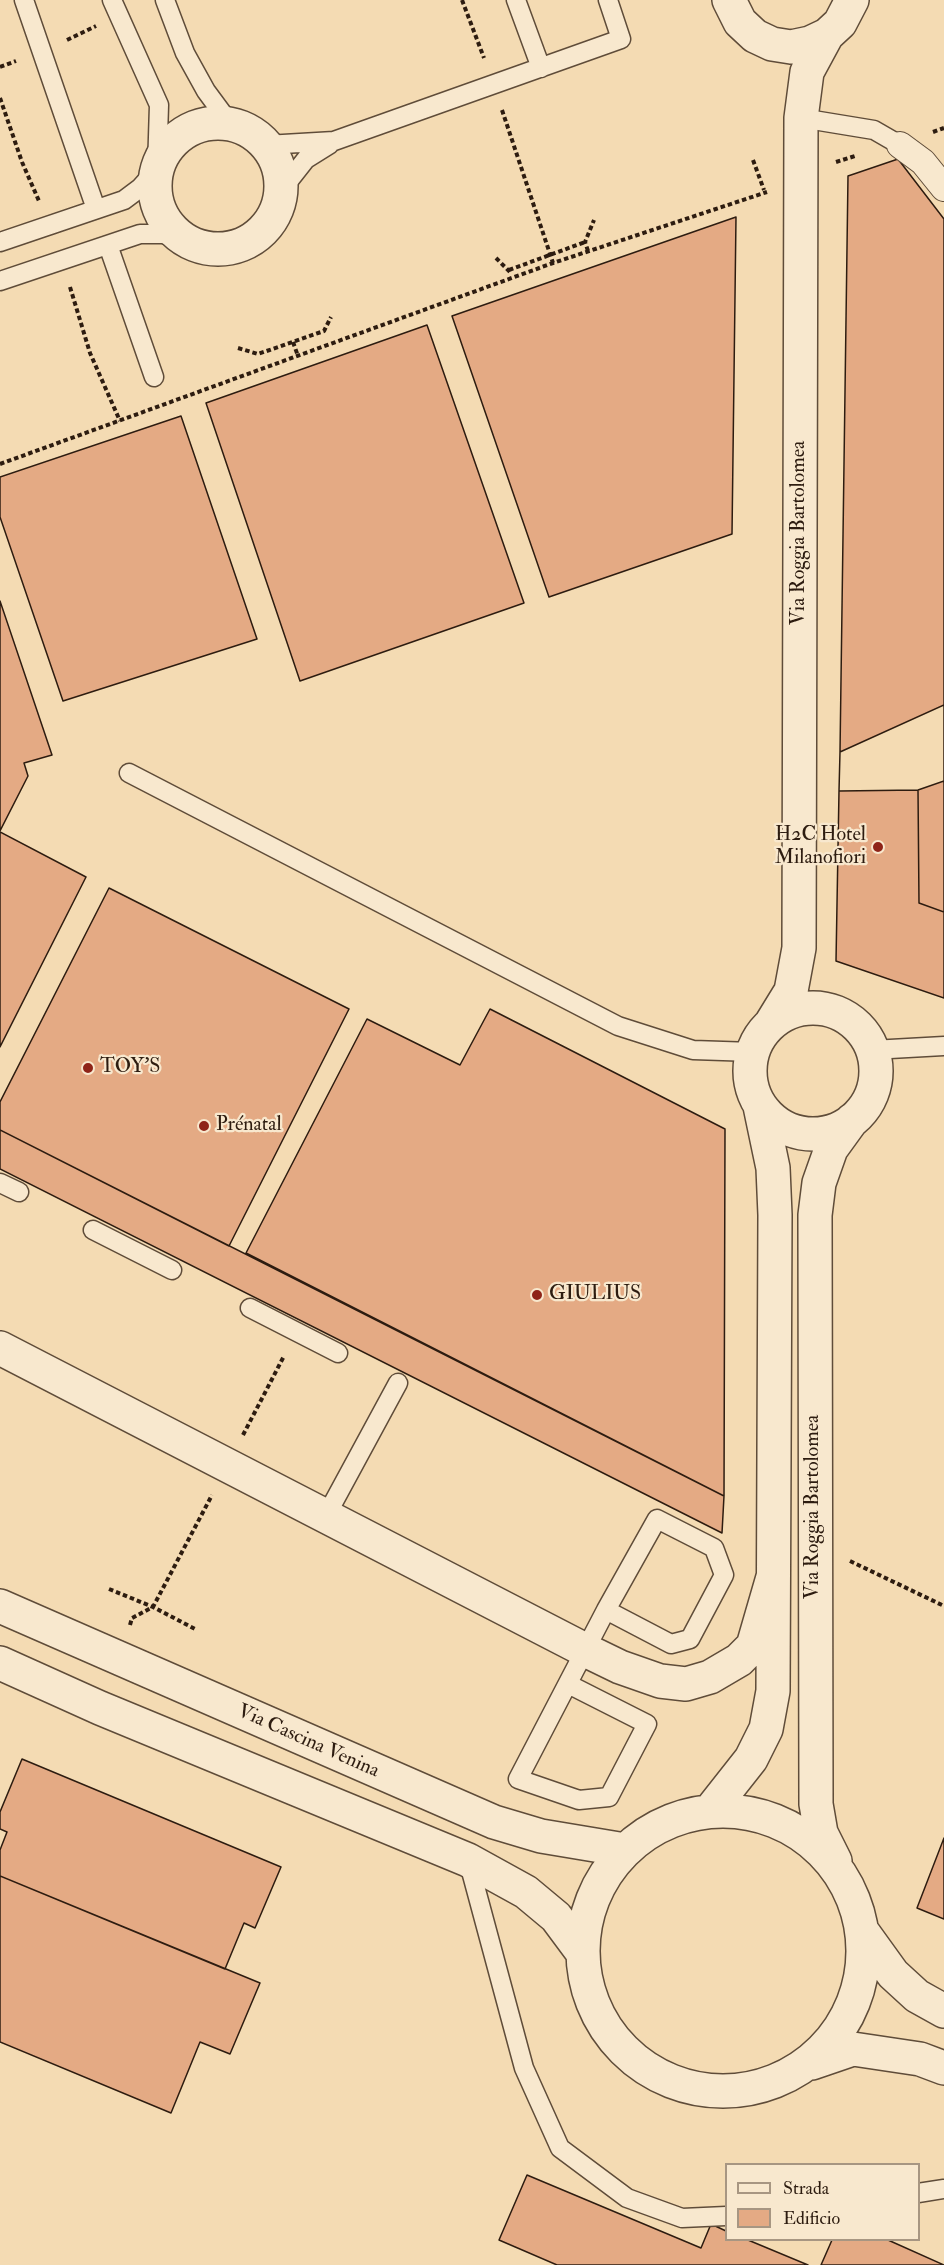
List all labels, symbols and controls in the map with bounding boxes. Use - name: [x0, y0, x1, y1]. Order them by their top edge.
- street label: Via Roggia Bartolomea: [788, 441, 812, 625]
- place label: H2C Hotel Milanofiori: [775, 824, 866, 871]
- marker: H2C Hotel Milanofiori: [871, 840, 885, 854]
- place label: TOY'S: [100, 1056, 160, 1080]
- marker: TOY'S: [81, 1061, 95, 1075]
- place label: Prénatal: [216, 1114, 282, 1138]
- marker: Prénatal: [197, 1119, 211, 1133]
- place label: GIULIUS: [549, 1283, 641, 1307]
- marker: GIULIUS: [530, 1288, 544, 1302]
- street label: Via Roggia Bartolomea: [802, 1415, 826, 1599]
- street label: Via Cascina Venina: [233, 1700, 383, 1784]
- legend: [725, 2163, 920, 2241]
- text: Strada: [783, 2177, 829, 2200]
- text: Edificio: [783, 2207, 840, 2230]

